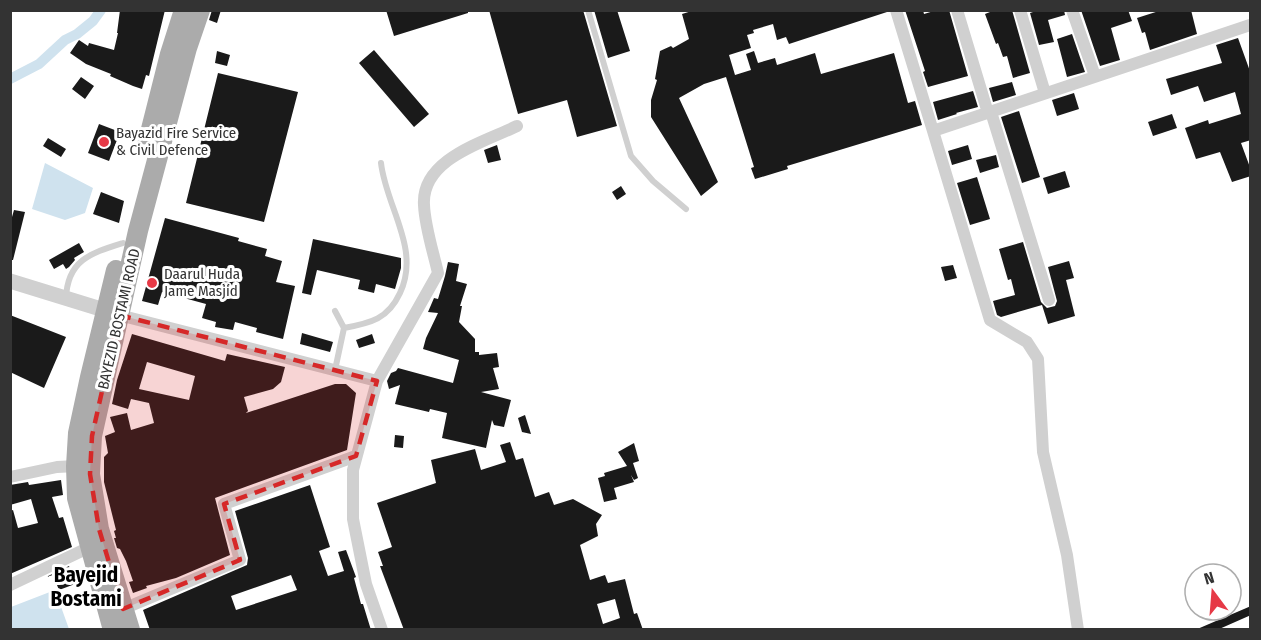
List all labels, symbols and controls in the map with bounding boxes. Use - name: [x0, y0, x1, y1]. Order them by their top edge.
- place label: Bayazid Fire Service & Civil Defence: [116, 124, 236, 159]
- marker: Bayazid Fire Service & Civil Defence: [97, 135, 111, 149]
- street label: BAYEZID BOSTAMI ROAD: [94, 247, 144, 391]
- place label: Daarul Huda Jame Masjid: [164, 265, 240, 300]
- marker: Daarul Huda Jame Masjid: [145, 276, 159, 290]
- district label: Bayejid Bostami: [50, 562, 122, 612]
- north arrow: [1183, 562, 1243, 622]
- text: N: [1202, 568, 1216, 589]

